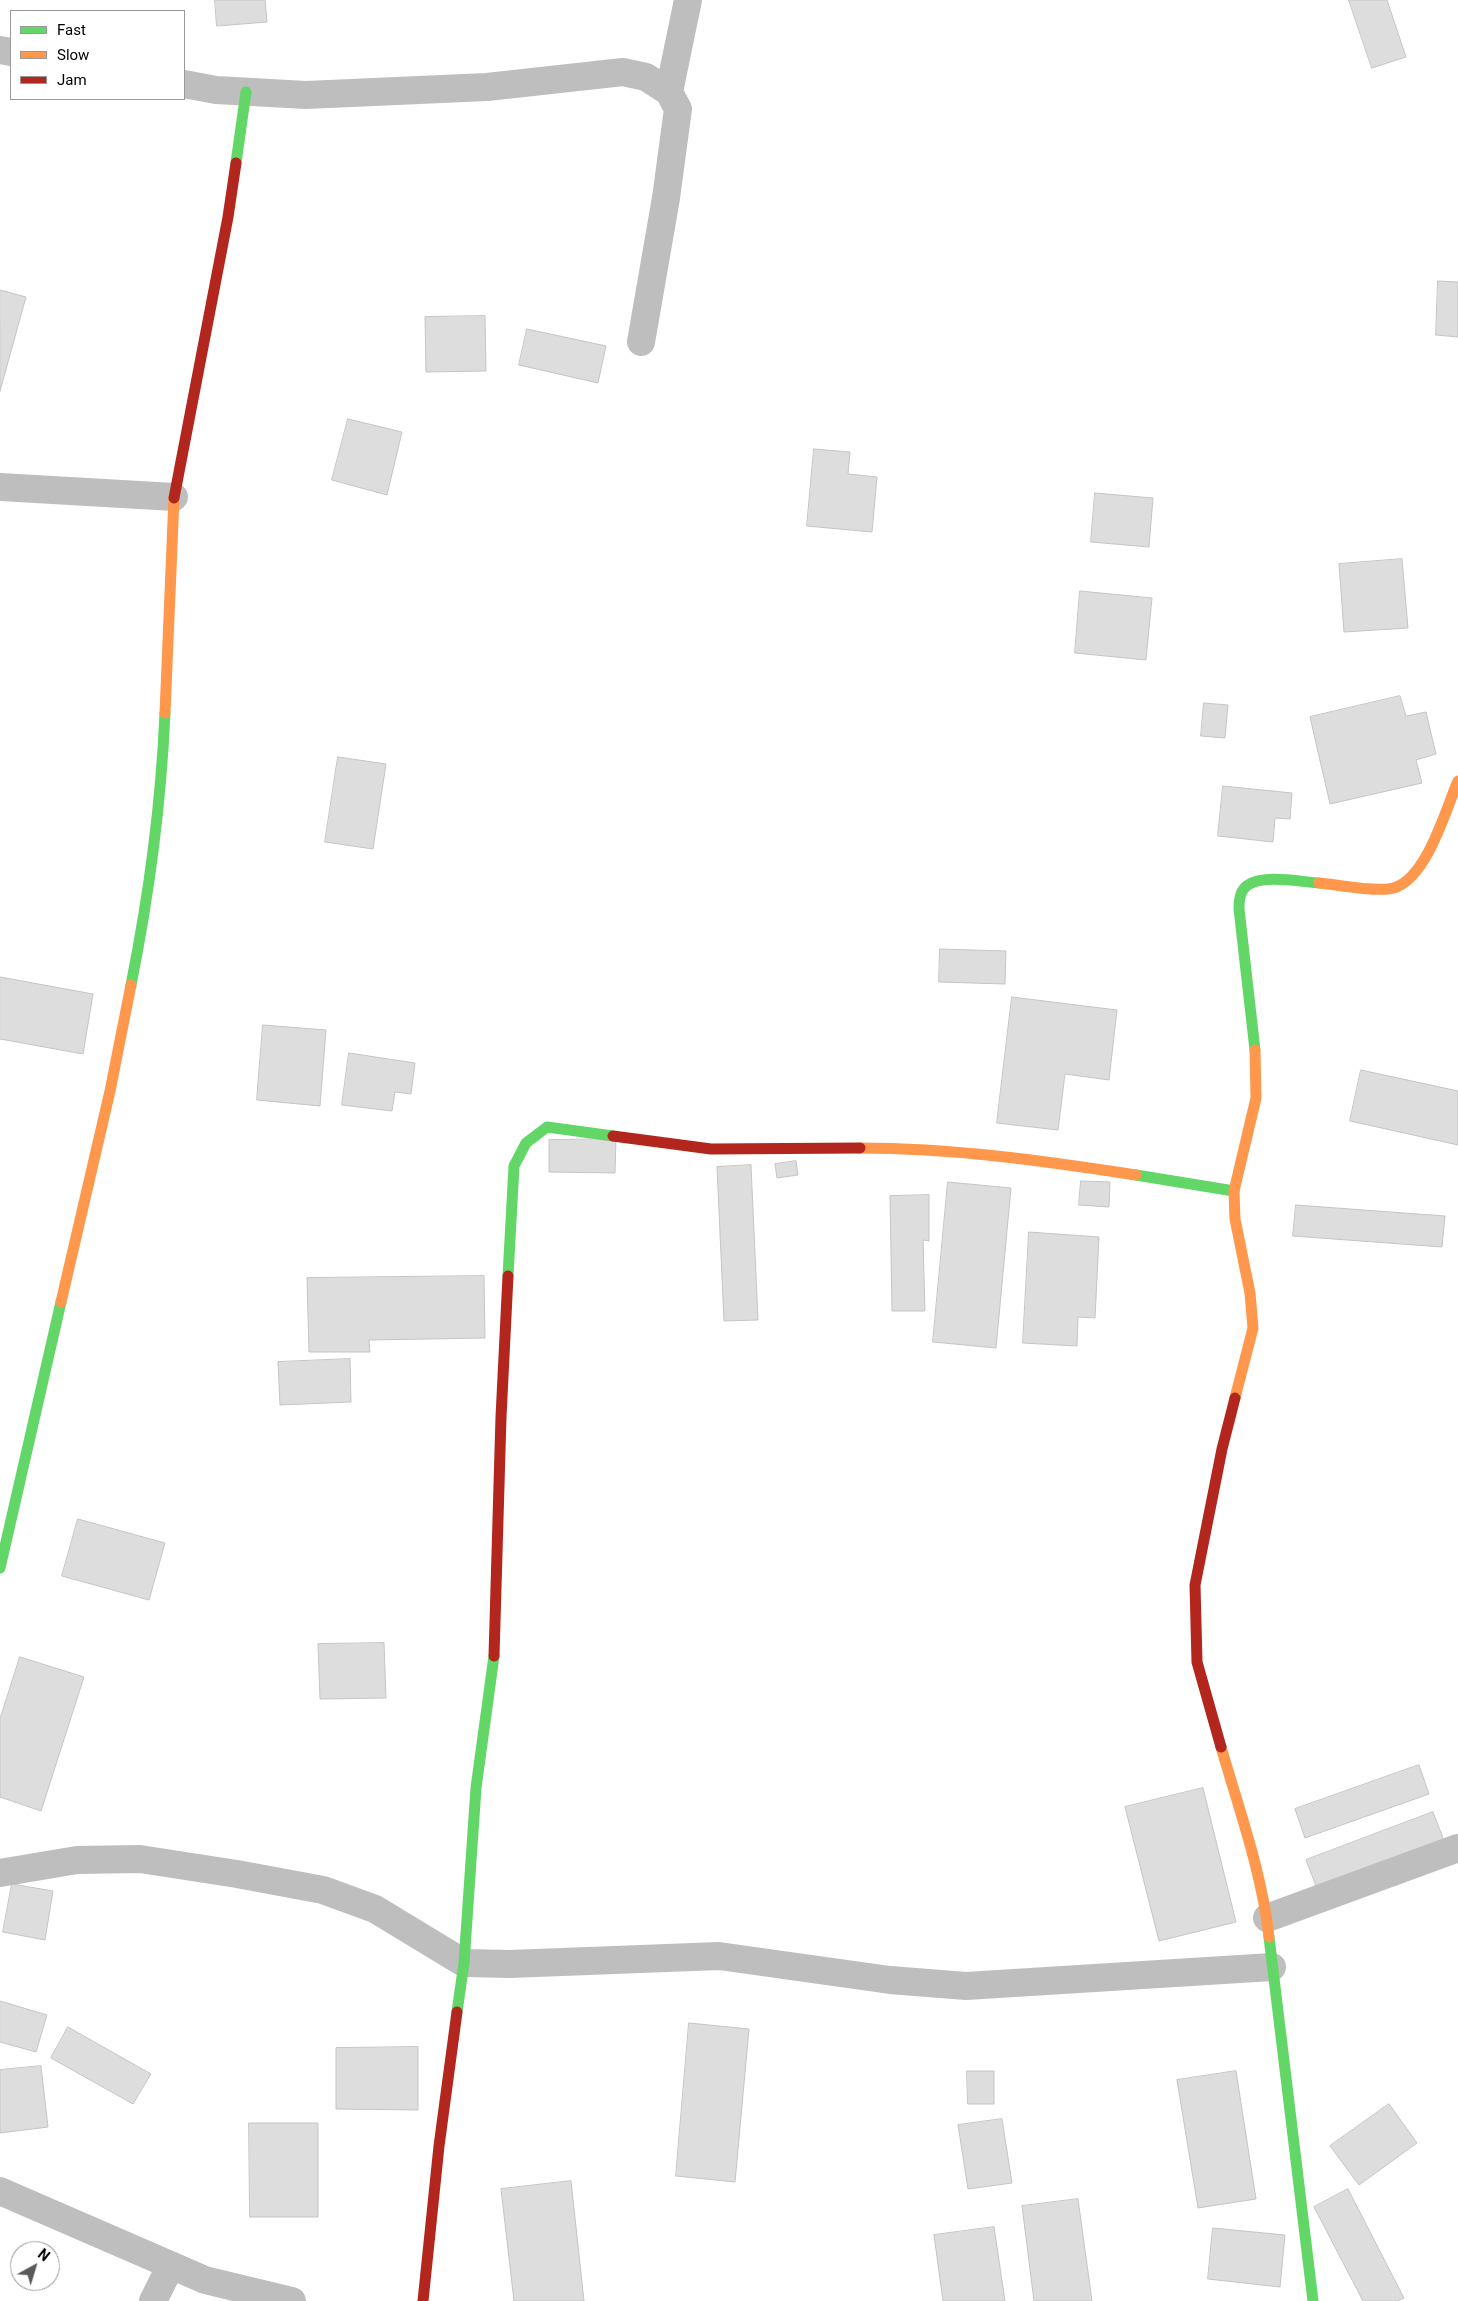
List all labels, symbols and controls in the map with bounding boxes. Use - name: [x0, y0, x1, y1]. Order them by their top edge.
- legend: [10, 10, 185, 100]
- text: Fast: [57, 21, 86, 39]
- text: Slow: [57, 46, 89, 64]
- text: Jam: [57, 71, 87, 89]
- north arrow: [10, 2241, 60, 2291]
- text: N: [35, 2246, 53, 2264]

